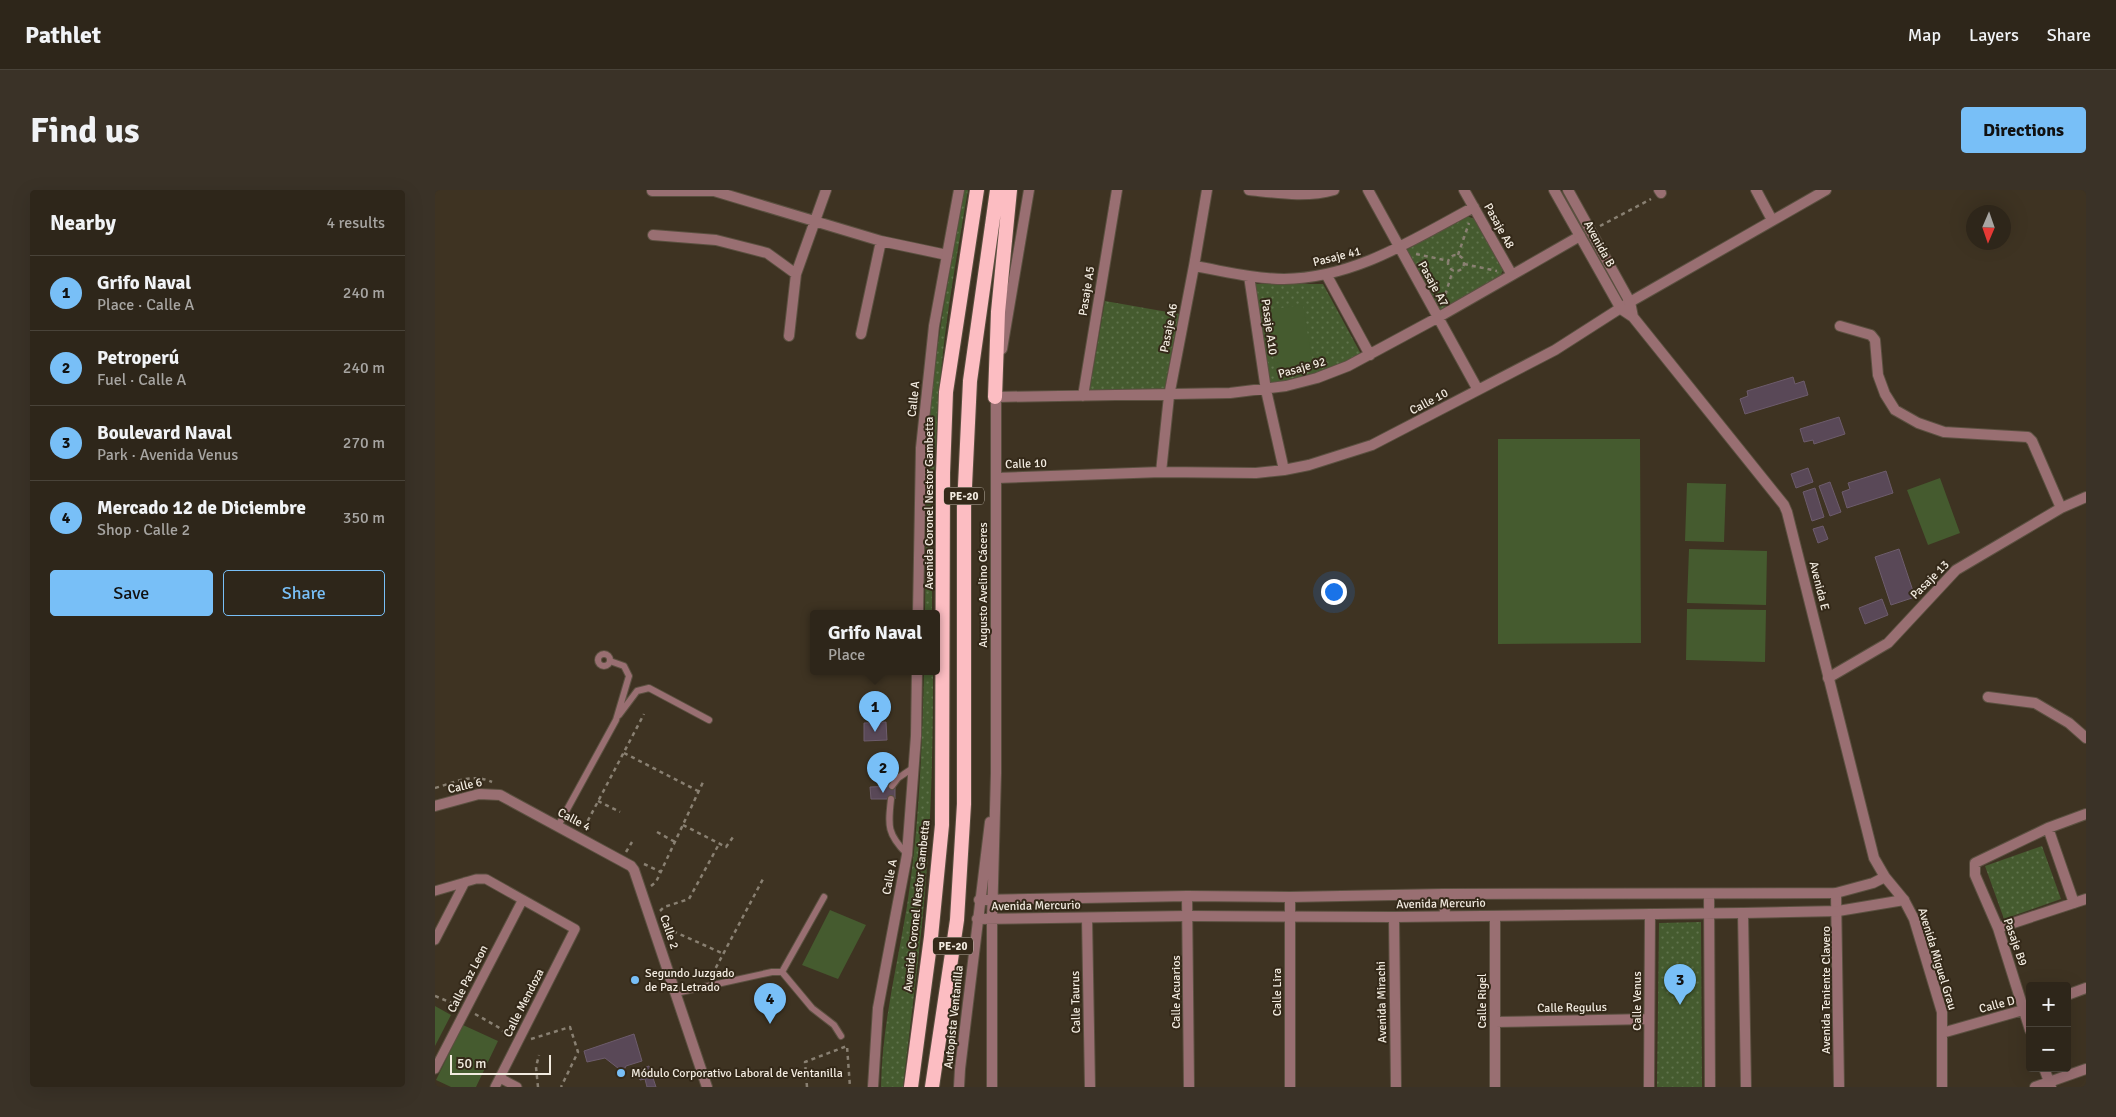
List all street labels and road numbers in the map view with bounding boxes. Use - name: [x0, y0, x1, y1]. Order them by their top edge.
- street label: Pasaje A8: [1480, 201, 1518, 251]
- street label: Avenida B: [1580, 218, 1618, 270]
- street label: Pasaje 41: [1311, 244, 1363, 270]
- street label: Pasaje A7: [1414, 259, 1452, 309]
- street label: Pasaje A5: [1076, 265, 1098, 317]
- street label: Pasaje A10: [1258, 298, 1280, 356]
- street label: Pasaje A6: [1157, 302, 1181, 354]
- street label: Pasaje 92: [1276, 354, 1328, 382]
- street label: Calle A: [905, 380, 923, 418]
- street label: Calle 10: [1407, 386, 1451, 418]
- street label: Avenida Coronel Nestor Gambetta: [922, 417, 937, 589]
- street label: Calle 10: [1005, 456, 1047, 472]
- road number: PE-20: [944, 488, 984, 504]
- street label: Augusto Avelino Cáceres: [976, 522, 991, 648]
- street label: Pasaje 13: [1907, 557, 1953, 603]
- street label: Avenida E: [1806, 560, 1832, 612]
- street label: Calle 6: [446, 775, 484, 797]
- street label: Calle 4: [555, 805, 594, 835]
- street label: Avenida Coronel Nestor Gambetta: [901, 819, 933, 993]
- street label: Calle A: [879, 857, 901, 896]
- street label: Avenida Mercurio: [1396, 896, 1486, 912]
- street label: Avenida Mercurio: [991, 898, 1081, 914]
- street label: Avenida Miguel Grau: [1914, 906, 1960, 1012]
- street label: Calle 2: [656, 913, 682, 951]
- street label: Pasaje B9: [2000, 916, 2030, 968]
- street label: Avenida Teniente Clavero: [1819, 926, 1834, 1054]
- road number: PE-20: [933, 938, 973, 954]
- street label: Calle Paz Leon: [445, 943, 491, 1015]
- street label: Calle Acuarios: [1169, 955, 1184, 1029]
- street label: Avenida Mirachi: [1374, 961, 1390, 1043]
- street label: Autopista Ventanilla: [941, 965, 967, 1069]
- street label: Calle Mendoza: [500, 966, 548, 1040]
- street label: Calle Lira: [1270, 968, 1285, 1016]
- street label: Calle Taurus: [1068, 971, 1084, 1033]
- street label: Calle Venus: [1630, 971, 1645, 1031]
- street label: Calle Rigel: [1475, 973, 1490, 1029]
- street label: Calle D: [1977, 993, 2017, 1017]
- street label: Calle Regulus: [1537, 1000, 1607, 1016]

